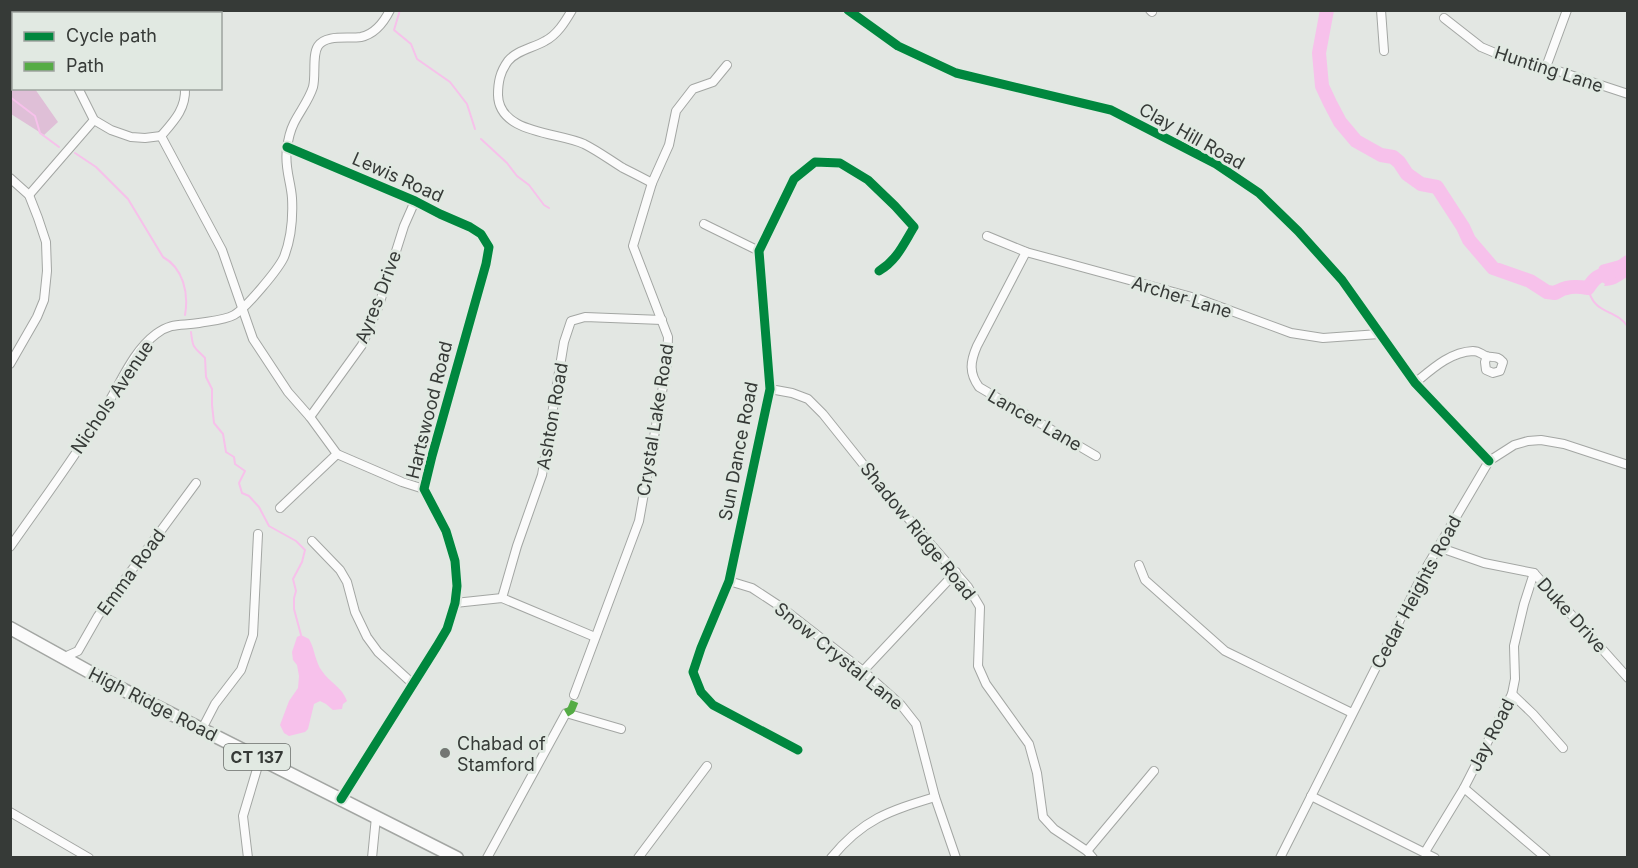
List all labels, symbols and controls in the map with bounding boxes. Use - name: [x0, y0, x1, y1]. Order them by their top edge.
- legend: [12, 12, 222, 90]
- text: Cycle path: [66, 25, 157, 46]
- street label: Hunting Lane: [1492, 42, 1606, 96]
- text: Path: [66, 55, 104, 76]
- street label: Clay Hill Road: [1136, 98, 1248, 174]
- street label: Lewis Road: [349, 148, 447, 206]
- street label: Ayres Drive: [351, 248, 405, 346]
- street label: Archer Lane: [1129, 272, 1235, 322]
- street label: Nichols Avenue: [66, 336, 158, 458]
- street label: Hartswood Road: [402, 339, 456, 481]
- street label: Crystal Lake Road: [633, 342, 677, 498]
- street label: Ashton Road: [532, 361, 572, 471]
- street label: Sun Dance Road: [714, 380, 762, 522]
- street label: Lancer Lane: [984, 385, 1086, 455]
- street label: Shadow Ridge Road: [856, 458, 980, 604]
- street label: Cedar Heights Road: [1367, 512, 1465, 672]
- street label: Emma Road: [93, 525, 169, 619]
- street label: Duke Drive: [1533, 573, 1611, 657]
- street label: Snow Crystal Lane: [771, 598, 907, 714]
- street label: High Ridge Road: [85, 663, 221, 745]
- street label: Jay Road: [1464, 695, 1518, 775]
- place label: Chabad of Stamford: [457, 733, 546, 775]
- road number: CT 137: [224, 744, 290, 770]
- marker: Chabad of Stamford: [438, 746, 452, 760]

